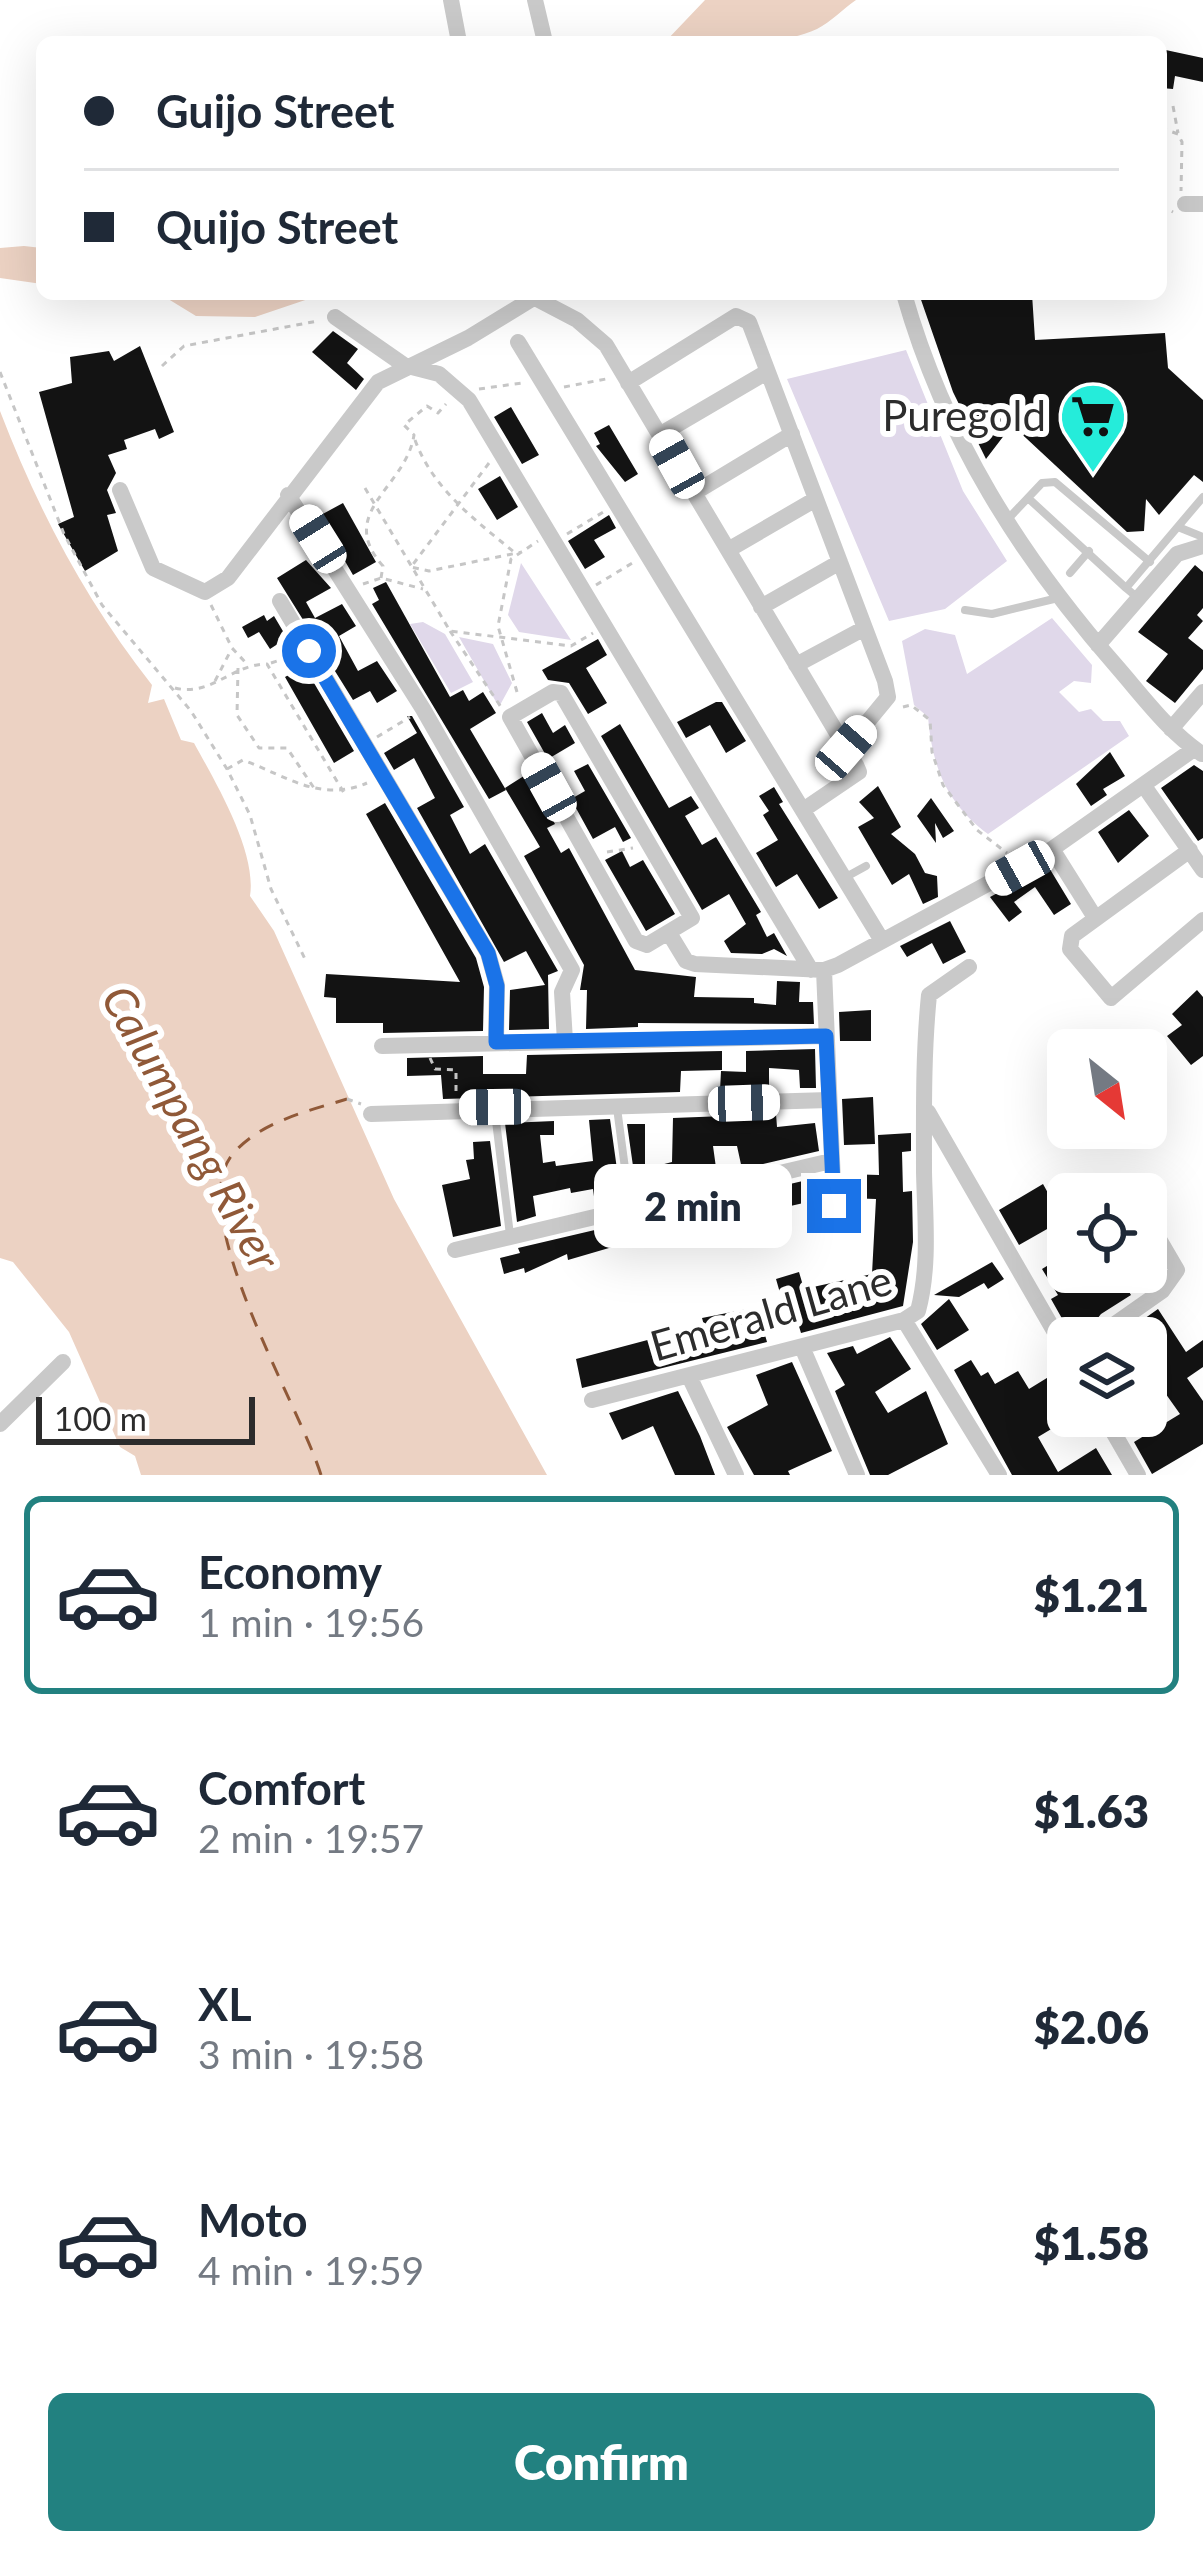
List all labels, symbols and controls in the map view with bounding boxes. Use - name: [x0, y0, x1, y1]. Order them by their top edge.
- text: Guijo Street: [156, 84, 394, 138]
- text: Quijo Street: [156, 200, 398, 254]
- supermarket icon: Puregold: [1058, 381, 1128, 475]
- place label: Puregold: [882, 390, 1046, 440]
- car: [644, 424, 710, 504]
- car: [284, 499, 352, 579]
- route start: [282, 624, 336, 678]
- car: [809, 709, 883, 787]
- car: [516, 747, 582, 827]
- car: [980, 835, 1060, 901]
- water label: Calumpang River: [91, 976, 293, 1281]
- north arrow: [1047, 1029, 1167, 1149]
- map controls: [1047, 1029, 1167, 1437]
- car: [707, 1084, 781, 1122]
- car: [459, 1088, 531, 1126]
- callout: 2 min: [594, 1164, 792, 1248]
- button: locate: [1047, 1173, 1167, 1293]
- route end: [807, 1179, 861, 1233]
- text: 2 min: [644, 1183, 742, 1229]
- street label: Emerald Lane: [644, 1254, 897, 1370]
- button: layers: [1047, 1317, 1167, 1437]
- scale bar: [36, 1391, 255, 1444]
- text: 100 m: [54, 1398, 147, 1438]
- icon: car: [54, 1541, 162, 1649]
- text: Economy: [198, 1545, 382, 1599]
- text: $1.21: [1034, 1568, 1149, 1622]
- text: 1 min · 19:56: [198, 1599, 424, 1645]
- icon: car: [54, 1757, 162, 1865]
- text: Comfort: [198, 1761, 365, 1815]
- text: $1.63: [1034, 1784, 1149, 1838]
- text: 2 min · 19:57: [198, 1815, 424, 1861]
- icon: car: [54, 1973, 162, 2081]
- text: XL: [198, 1977, 252, 2031]
- text: $2.06: [1034, 2000, 1149, 2054]
- text: 3 min · 19:58: [198, 2031, 424, 2077]
- icon: car: [54, 2189, 162, 2297]
- text: Moto: [198, 2193, 308, 2247]
- text: $1.58: [1034, 2216, 1149, 2270]
- text: 4 min · 19:59: [198, 2247, 424, 2293]
- button: Confirm: [48, 2393, 1155, 2531]

